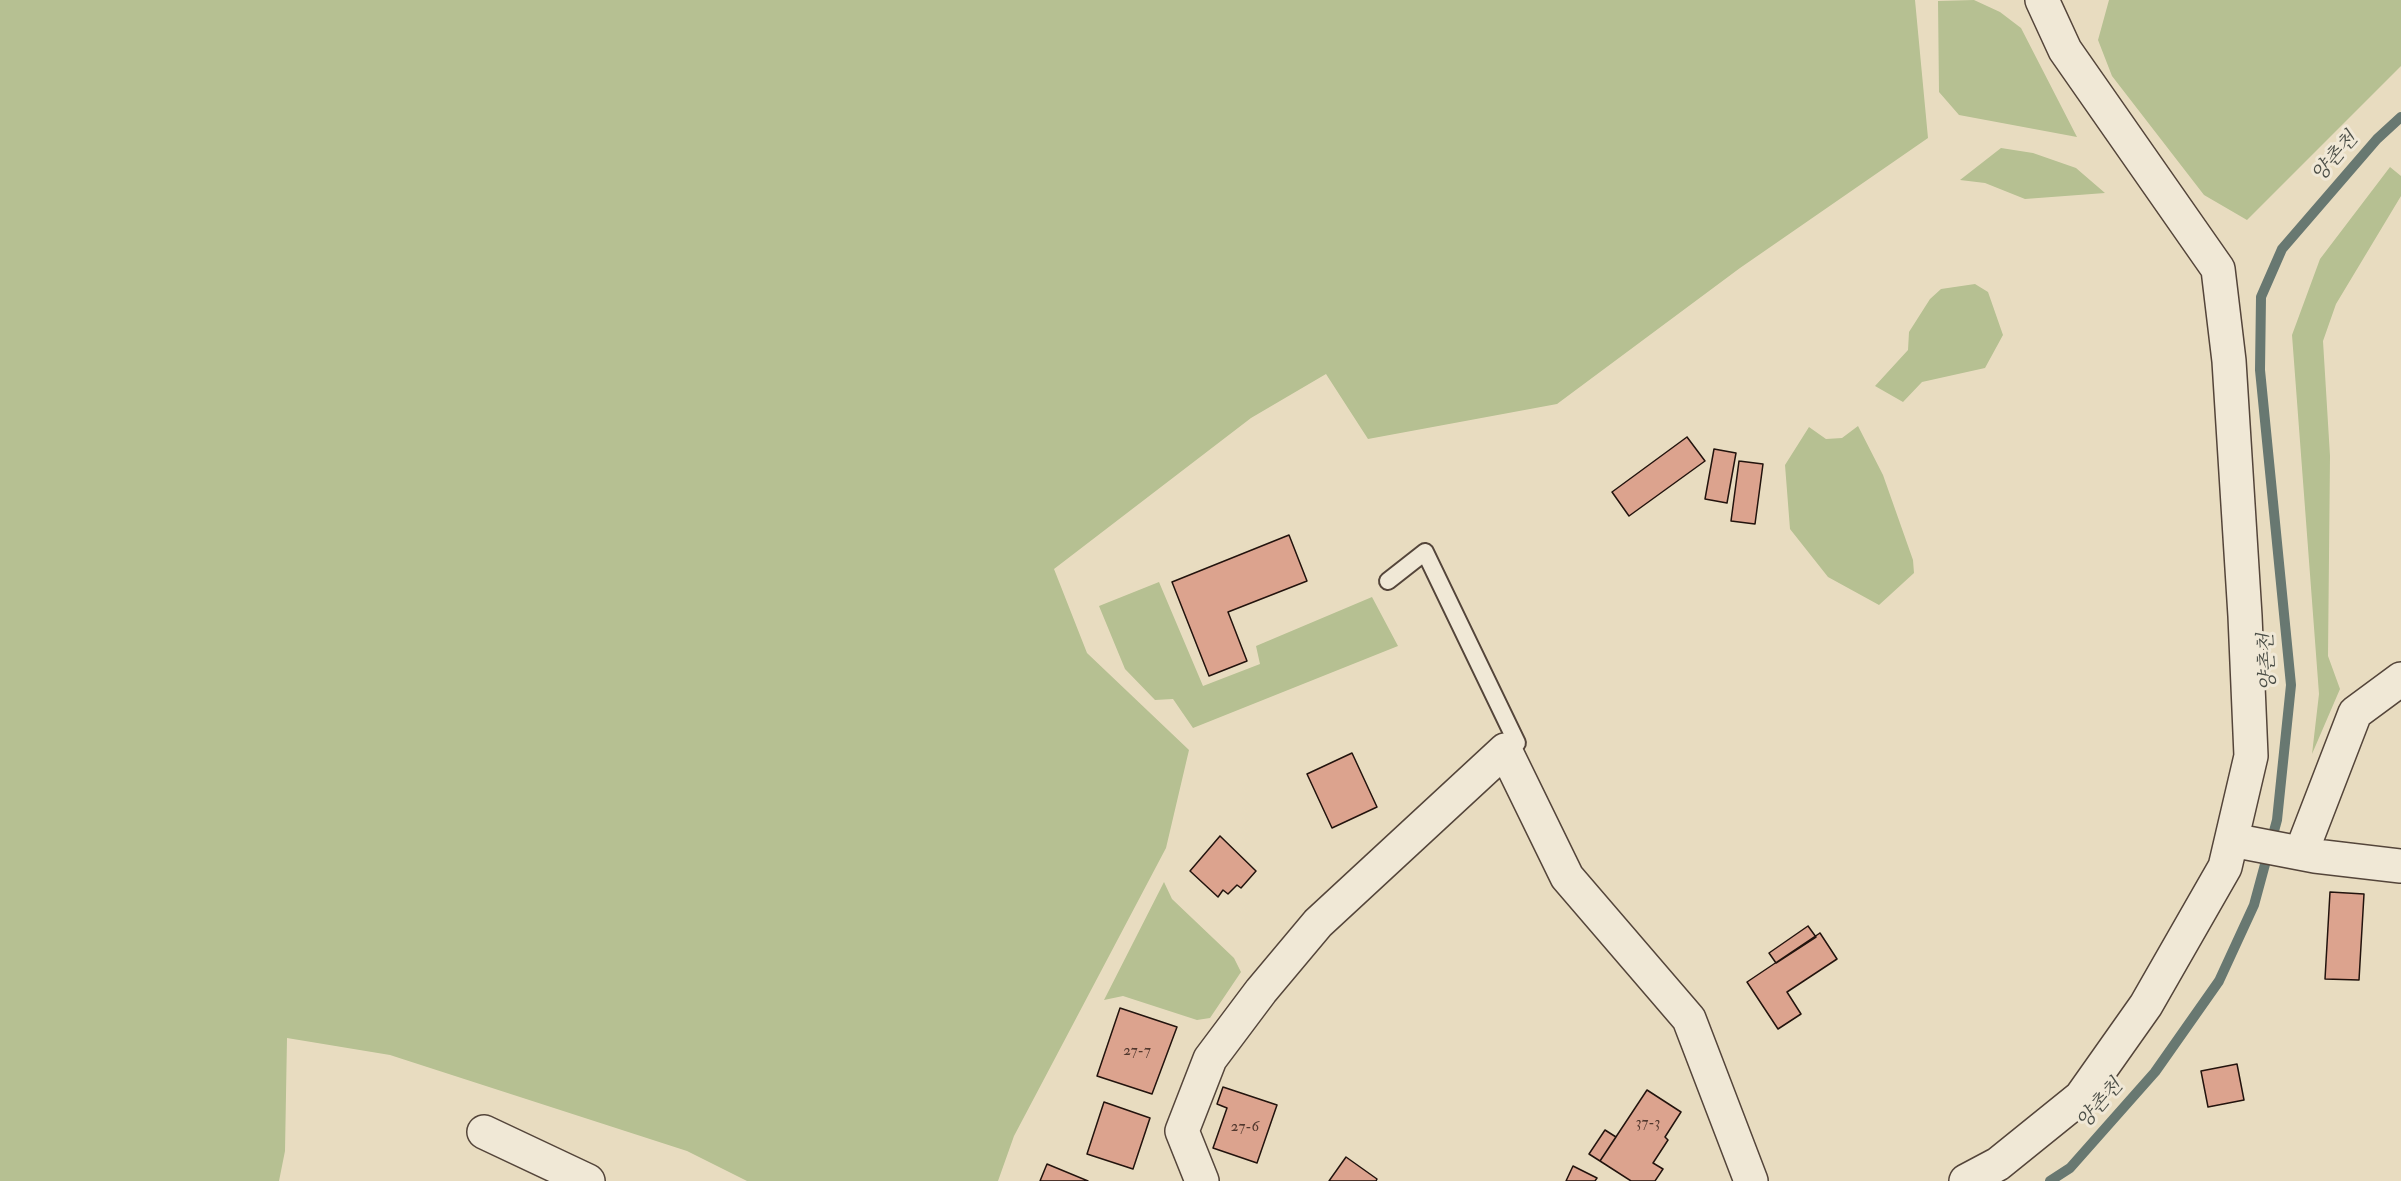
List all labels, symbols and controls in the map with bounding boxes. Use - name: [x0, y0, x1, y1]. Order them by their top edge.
- water label: 양촌천: [2308, 128, 2364, 188]
- water label: 양촌천: [2255, 632, 2283, 692]
- house number: 27-7: [1123, 1043, 1151, 1061]
- water label: 양촌천: [2073, 1075, 2129, 1135]
- house number: 37-3: [1636, 1115, 1660, 1133]
- house number: 27-6: [1231, 1119, 1259, 1137]

